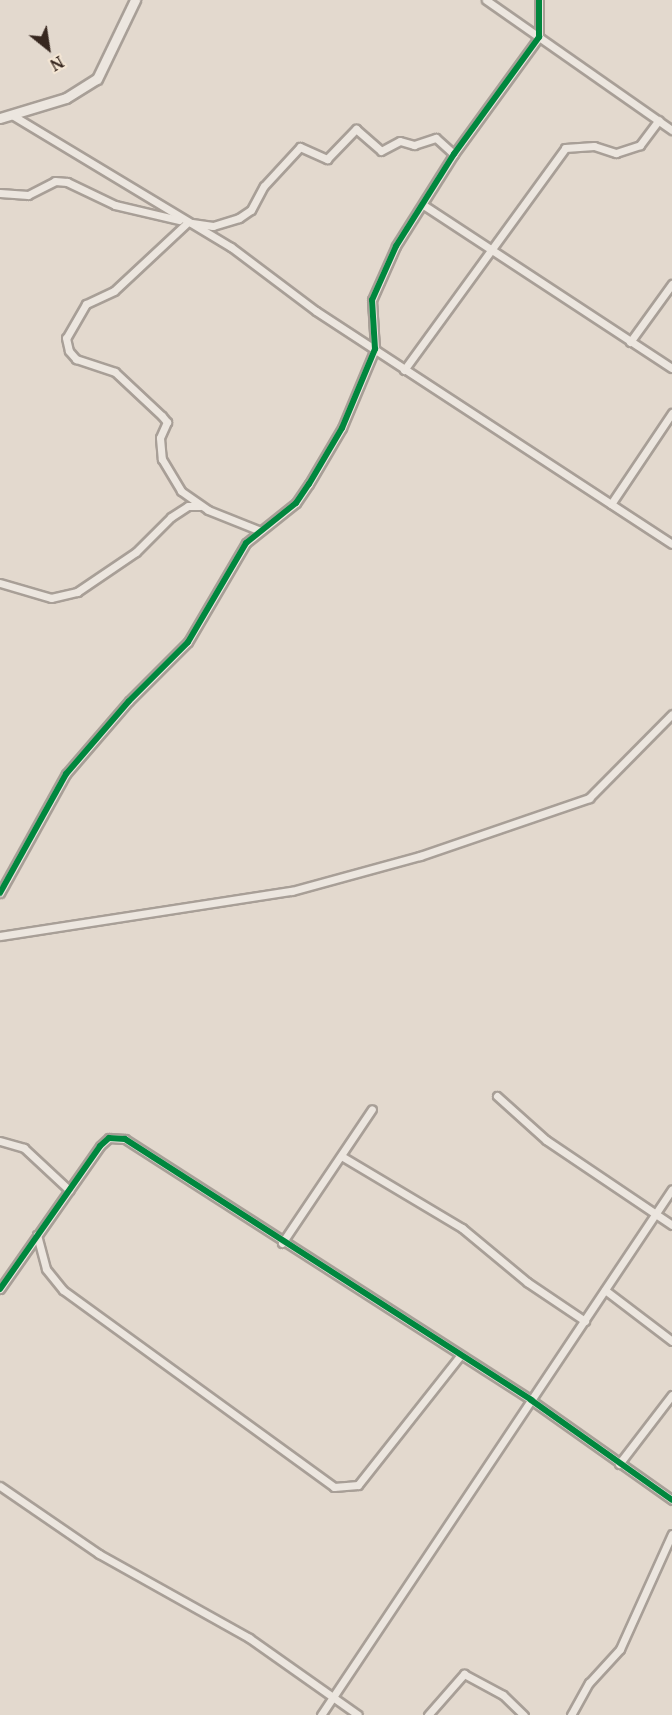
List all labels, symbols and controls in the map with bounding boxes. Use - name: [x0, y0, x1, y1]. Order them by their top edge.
- north arrow: [18, 18, 78, 78]
- text: N: [46, 51, 68, 76]

